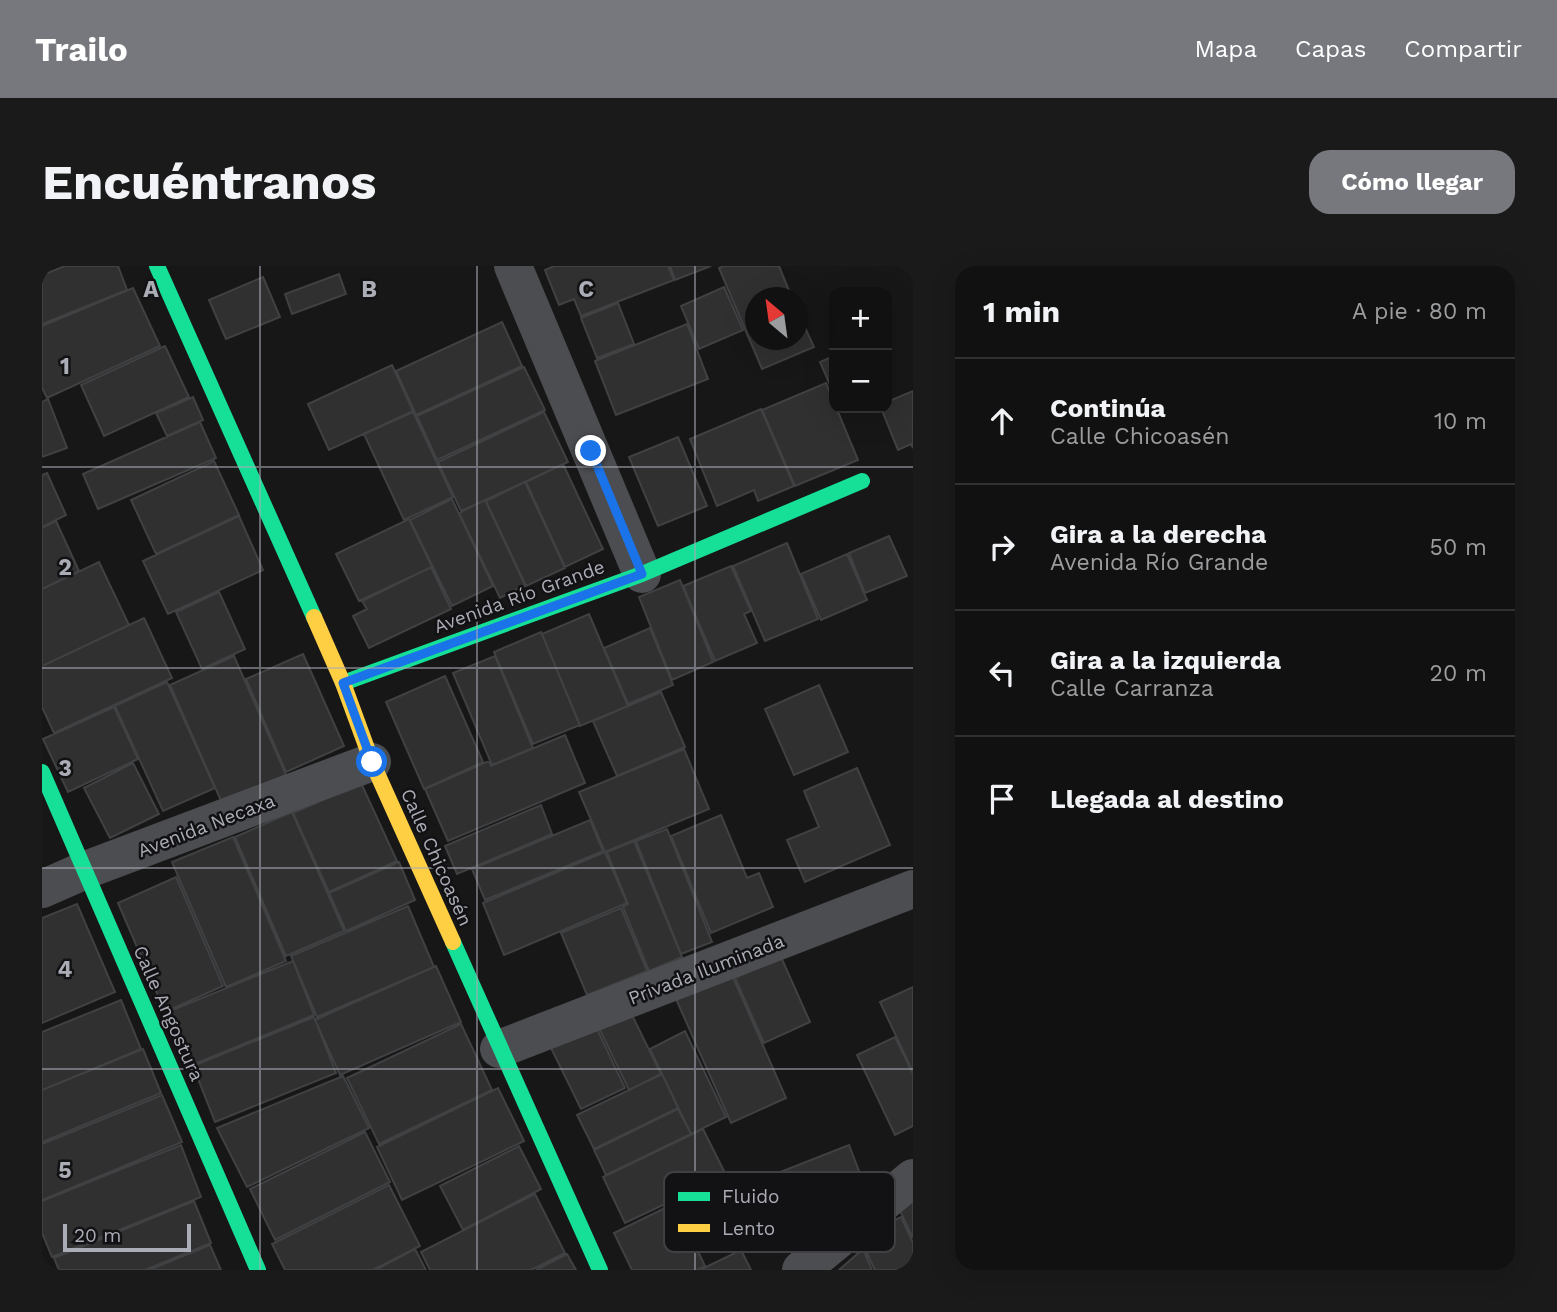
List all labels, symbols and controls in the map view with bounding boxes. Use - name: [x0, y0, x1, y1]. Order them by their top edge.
- text: Trailo: [35, 30, 128, 69]
- text: Mapa: [1194, 35, 1257, 63]
- text: Capas: [1295, 35, 1366, 63]
- text: Compartir: [1404, 35, 1522, 63]
- button: Cómo llegar: [1309, 150, 1515, 214]
- text: Encuéntranos: [42, 153, 376, 211]
- text: A: [143, 276, 159, 303]
- text: B: [361, 276, 377, 303]
- text: C: [578, 276, 594, 303]
- north arrow: [745, 287, 808, 350]
- map controls: [829, 287, 892, 413]
- button: +: [829, 287, 892, 350]
- text: 1 min: [983, 294, 1060, 329]
- text: A pie · 80 m: [1352, 298, 1487, 325]
- button: −: [829, 350, 892, 413]
- text: 1: [60, 353, 70, 380]
- text: Continúa: [1050, 393, 1166, 423]
- icon: ahead: [983, 402, 1021, 440]
- text: 10 m: [1434, 408, 1487, 435]
- text: Calle Chicoasén: [1050, 423, 1229, 450]
- route end: [575, 435, 606, 466]
- text: Gira a la derecha: [1050, 519, 1266, 549]
- icon: right: [983, 528, 1021, 566]
- text: 50 m: [1430, 534, 1487, 561]
- text: Avenida Río Grande: [1050, 549, 1268, 576]
- text: 2: [58, 554, 72, 581]
- street label: Avenida Río Grande: [430, 555, 608, 638]
- text: Gira a la izquierda: [1050, 645, 1281, 675]
- icon: left: [983, 654, 1021, 692]
- text: 20 m: [1430, 660, 1487, 687]
- text: Calle Carranza: [1050, 675, 1214, 702]
- route start: [356, 746, 387, 777]
- text: 3: [58, 755, 72, 782]
- icon: arrive: [983, 780, 1021, 818]
- text: Llegada al destino: [1050, 784, 1284, 814]
- street label: Calle Chicoasén: [396, 785, 477, 930]
- street label: Avenida Necaxa: [134, 789, 278, 862]
- street label: Privada Iluminada: [625, 929, 787, 1010]
- street label: Calle Angostura: [128, 942, 209, 1085]
- text: 4: [58, 956, 73, 983]
- text: 5: [58, 1157, 72, 1184]
- legend: [664, 1172, 895, 1252]
- text: Fluido: [722, 1185, 780, 1208]
- text: Lento: [722, 1217, 775, 1240]
- scale bar: [63, 1221, 191, 1253]
- text: 20 m: [74, 1224, 121, 1247]

